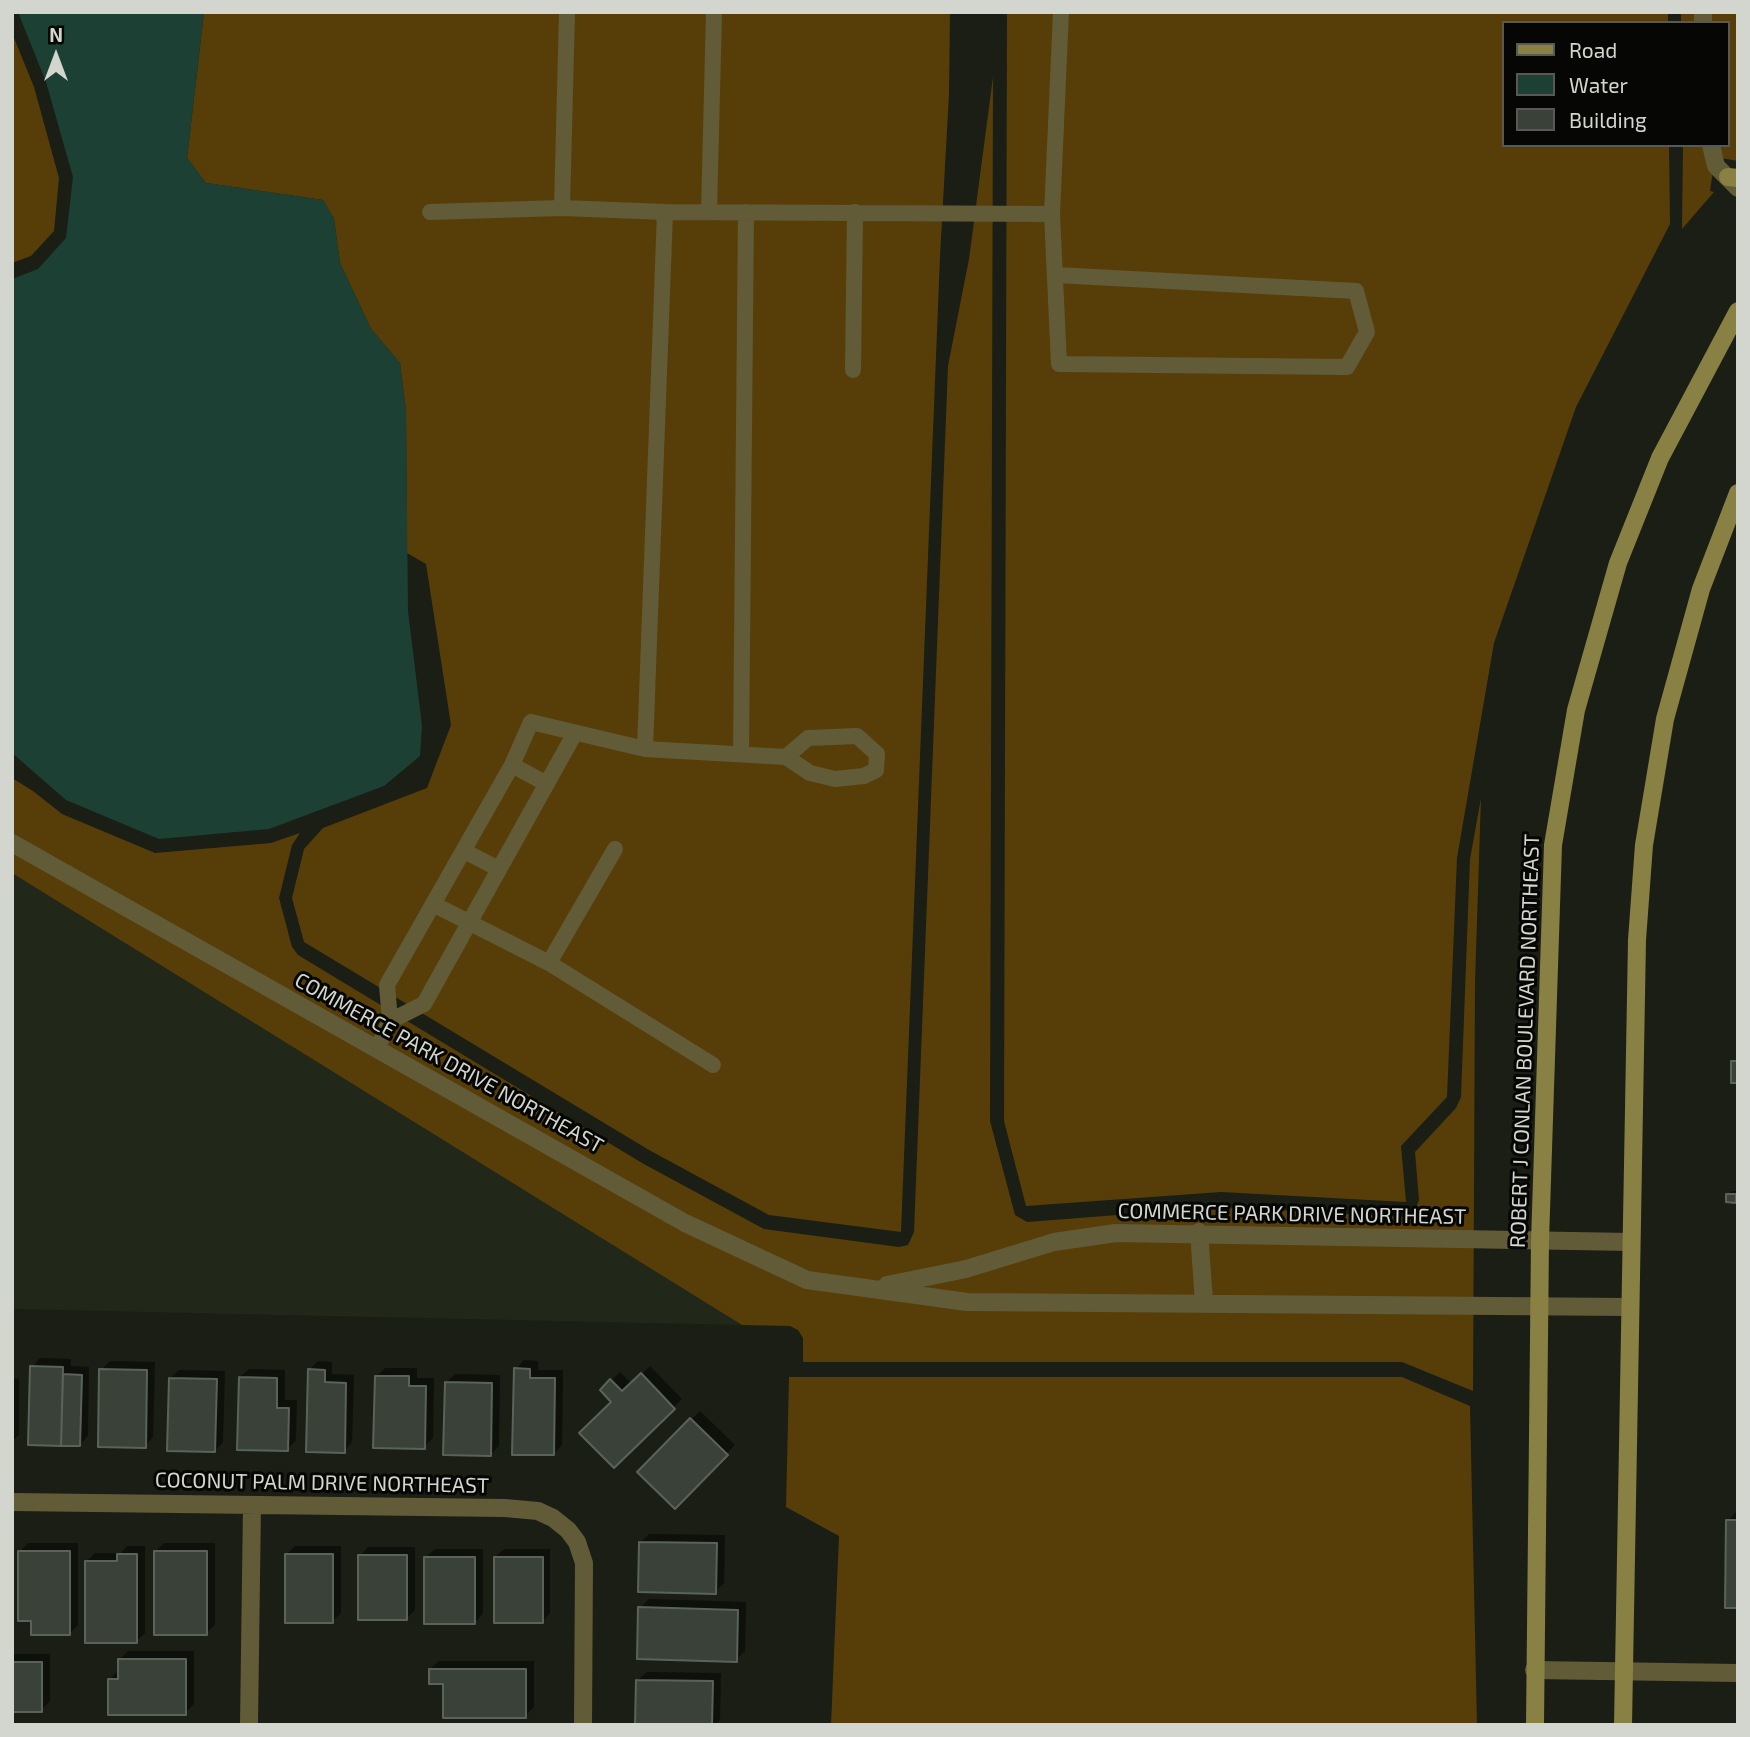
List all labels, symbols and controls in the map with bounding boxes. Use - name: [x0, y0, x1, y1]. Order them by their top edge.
- north arrow: [21, 21, 91, 91]
- legend: [1502, 21, 1729, 147]
- text: N: [49, 23, 63, 46]
- text: Road: [1569, 37, 1617, 62]
- text: Water: [1569, 72, 1628, 97]
- text: Building: [1569, 107, 1647, 132]
- street label: ROBERT J CONLAN BOULEVARD NORTHEAST: [1505, 834, 1545, 1248]
- street label: COMMERCE PARK DRIVE NORTHEAST: [290, 967, 608, 1159]
- street label: COMMERCE PARK DRIVE NORTHEAST: [1117, 1198, 1467, 1230]
- street label: COCONUT PALM DRIVE NORTHEAST: [155, 1467, 489, 1499]

